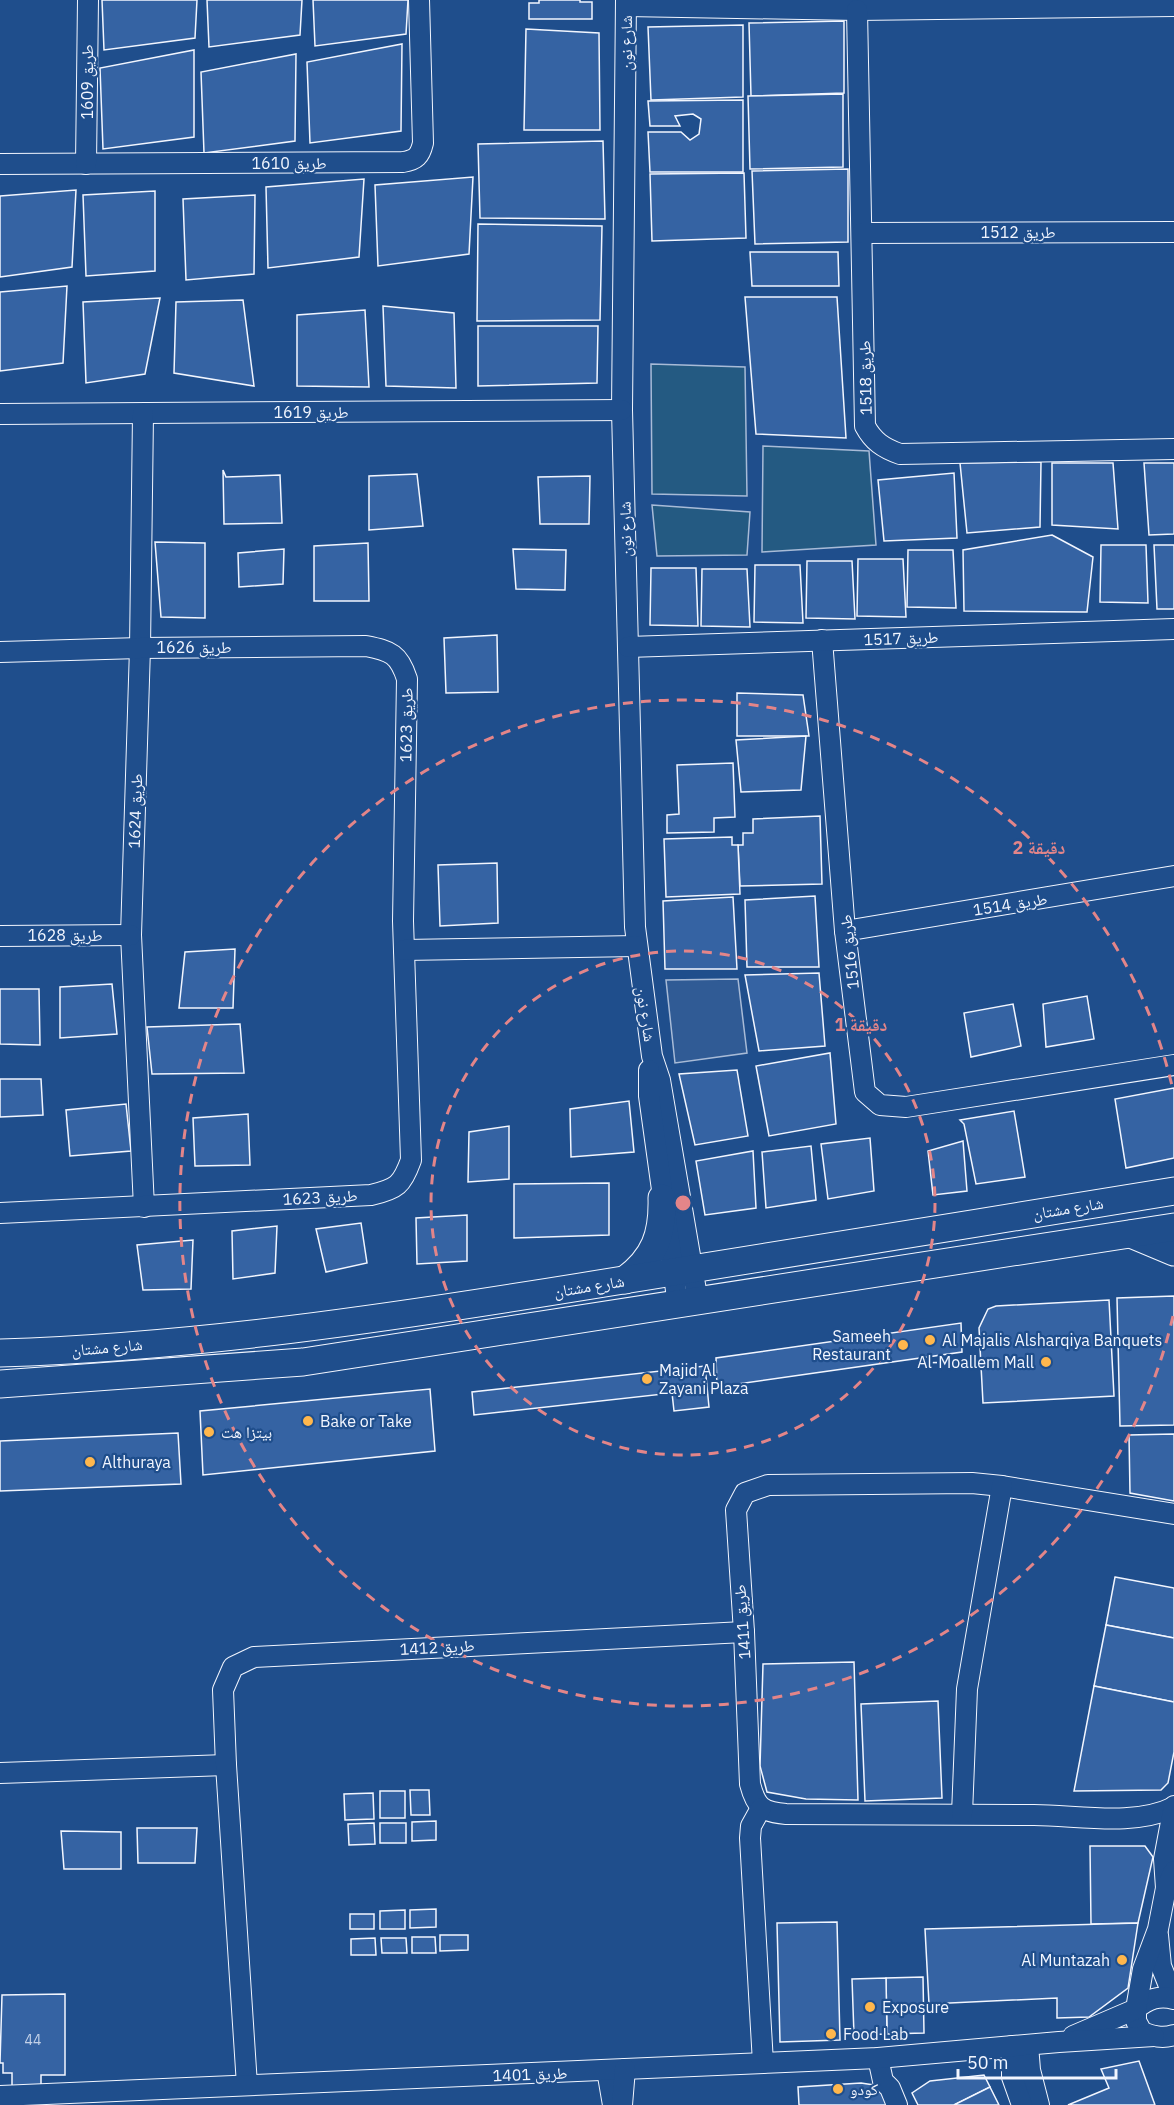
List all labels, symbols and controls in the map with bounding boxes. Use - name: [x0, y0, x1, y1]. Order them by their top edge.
- street label: شارع نون: [616, 15, 637, 71]
- street label: طريق 1609: [77, 45, 98, 119]
- street label: طريق 1610: [252, 153, 326, 174]
- street label: طريق 1512: [981, 222, 1055, 243]
- street label: طريق 1518: [854, 340, 877, 416]
- street label: طريق 1619: [274, 402, 348, 423]
- street label: شارع نون: [615, 501, 636, 557]
- street label: طريق 1517: [863, 627, 939, 650]
- street label: طريق 1626: [157, 637, 231, 658]
- street label: طريق 1623: [395, 687, 418, 763]
- street label: طريق 1624: [124, 773, 147, 849]
- text: 2 دقيقة: [1013, 836, 1066, 859]
- street label: طريق 1514: [971, 888, 1049, 921]
- street label: طريق 1516: [835, 914, 864, 990]
- street label: طريق 1628: [28, 925, 102, 946]
- street label: شارع نون: [631, 985, 660, 1043]
- text: 1 دقيقة: [835, 1013, 888, 1036]
- street label: طريق 1623: [282, 1185, 358, 1210]
- centre of rings: [673, 1193, 693, 1213]
- street label: شارع مشتان: [1031, 1193, 1105, 1224]
- street label: شارع مشتان: [552, 1271, 626, 1302]
- place label: Sameeh Restaurant: [812, 1326, 891, 1364]
- place label: Al Majalis Alsharqiya Banquets: [942, 1330, 1162, 1350]
- marker: Al Majalis Alsharqiya Banquets: [923, 1333, 937, 1347]
- street label: شارع مشتان: [71, 1334, 143, 1361]
- marker: Sameeh Restaurant: [896, 1338, 910, 1352]
- place label: Al-Moallem Mall: [917, 1352, 1034, 1372]
- marker: Al-Moallem Mall: [1039, 1355, 1053, 1369]
- place label: Majid Al Zayani Plaza: [659, 1360, 749, 1398]
- marker: Majid Al Zayani Plaza: [640, 1372, 654, 1386]
- place label: Bake or Take: [320, 1411, 412, 1431]
- marker: Bake or Take: [301, 1414, 315, 1428]
- place label: بيتزا هت: [221, 1422, 272, 1442]
- marker: بيتزا هت: [202, 1425, 216, 1439]
- place label: Althuraya: [102, 1452, 171, 1472]
- marker: Althuraya: [83, 1455, 97, 1469]
- street label: طريق 1411: [729, 1584, 756, 1660]
- street label: طريق 1412: [399, 1635, 475, 1660]
- place label: Al Muntazah: [1021, 1950, 1110, 1970]
- marker: Al Muntazah: [1115, 1953, 1129, 1967]
- place label: Exposure: [882, 1997, 949, 2017]
- marker: Exposure: [863, 2000, 877, 2014]
- place label: Food Lab: [843, 2024, 908, 2044]
- marker: Food Lab: [824, 2027, 838, 2041]
- house number: 44: [25, 2031, 41, 2049]
- scale bar: [958, 2042, 1116, 2080]
- text: 50 m: [967, 2051, 1009, 2074]
- street label: طريق 1401: [492, 2063, 568, 2086]
- place label: كودو: [850, 2079, 879, 2099]
- marker: كودو: [831, 2082, 845, 2096]

